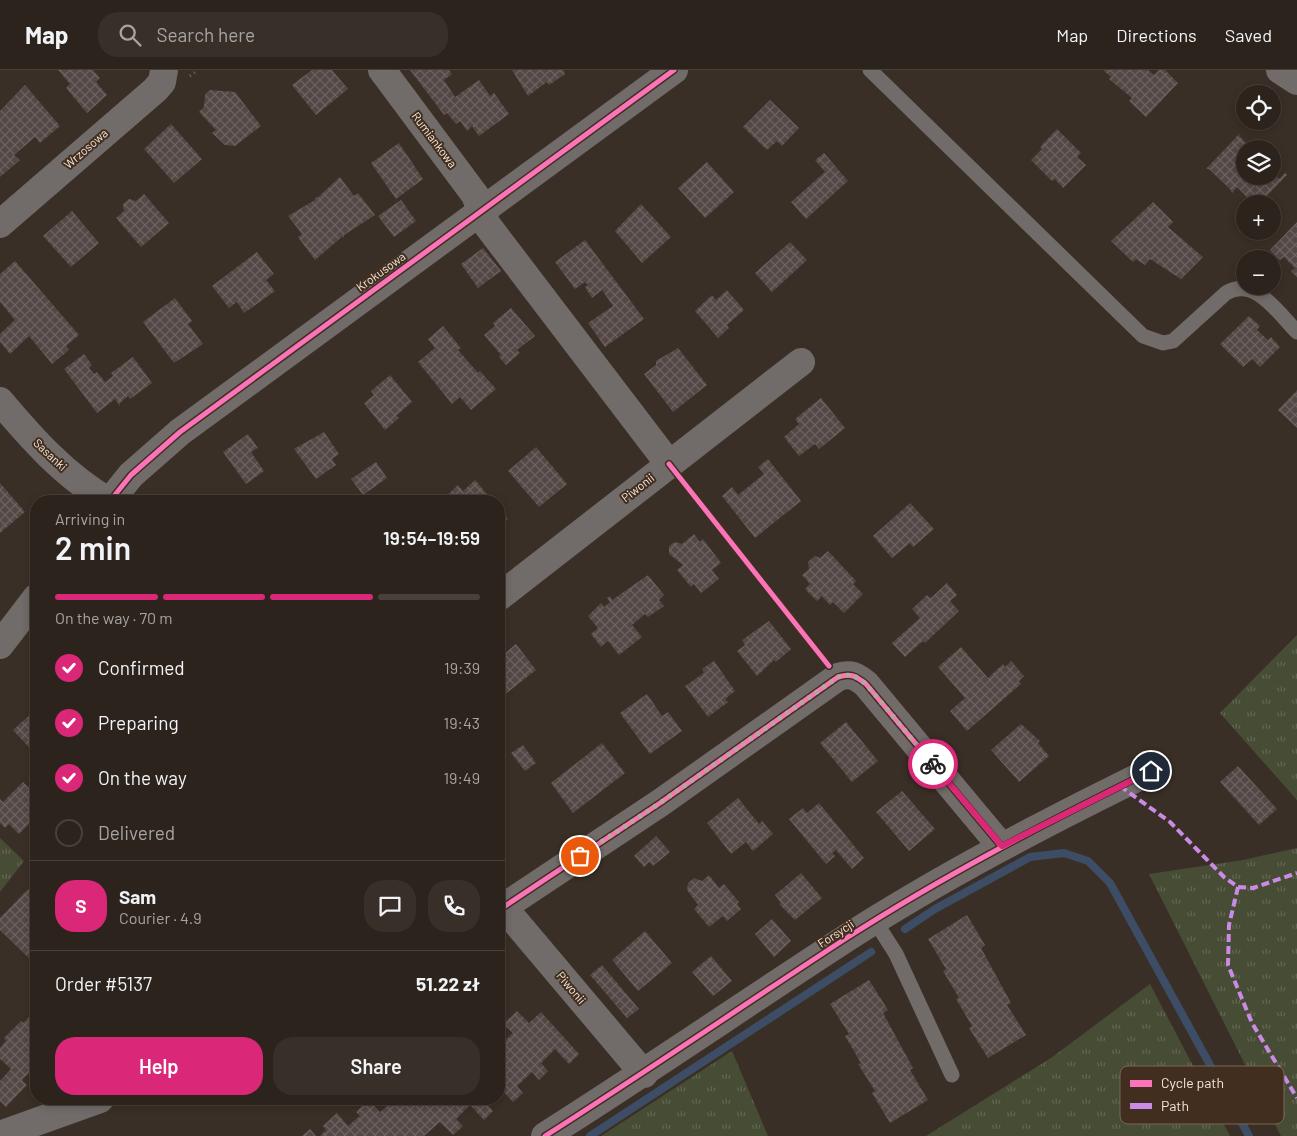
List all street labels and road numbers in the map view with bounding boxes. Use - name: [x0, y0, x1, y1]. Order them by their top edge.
- street label: Rumiankowa: [409, 109, 460, 170]
- street label: Wrzosowa: [61, 125, 110, 171]
- street label: Krokusowa: [353, 249, 408, 294]
- street label: Sasanki: [31, 435, 70, 473]
- street label: Piwonii: [618, 470, 657, 504]
- street label: Forsycji: [815, 916, 856, 950]
- street label: Piwonii: [554, 968, 589, 1006]

